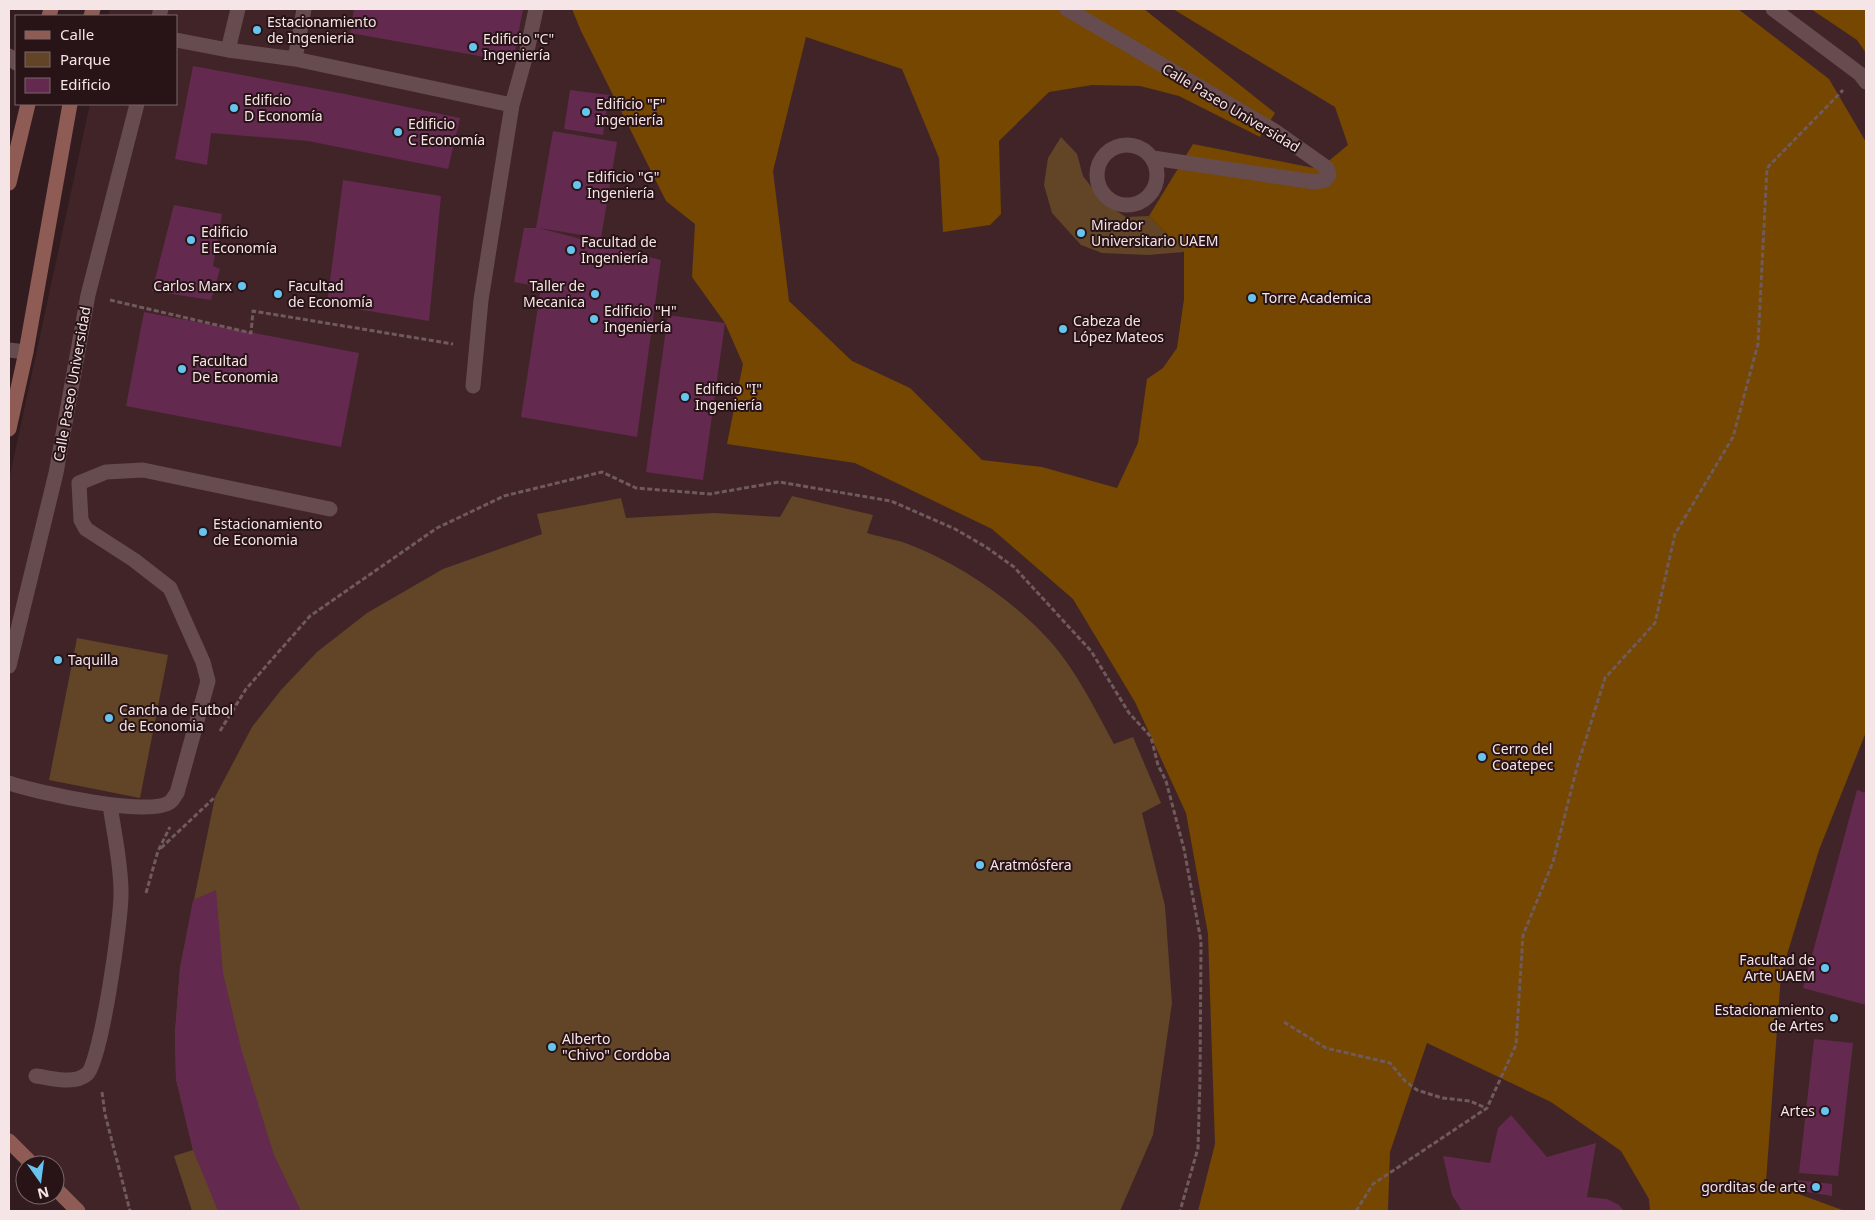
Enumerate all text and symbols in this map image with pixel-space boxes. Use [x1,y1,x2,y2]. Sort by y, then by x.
place label: Estacionamiento de Ingenieria [267,12,376,47]
legend [15,15,178,105]
text: Calle [60,24,94,44]
marker: Estacionamiento de Ingenieria [251,24,263,36]
place label: Edificio "C" Ingeniería [483,29,554,64]
marker: Edificio "C" Ingeniería [467,41,479,53]
text: Parque [60,49,110,69]
street label: Calle Paseo Universidad [1159,59,1304,156]
text: Edificio [60,74,111,94]
place label: Edificio D Economía [244,90,323,125]
place label: Edificio "F" Ingeniería [596,94,666,129]
marker: Edificio D Economía [228,102,240,114]
marker: Edificio "F" Ingeniería [580,106,592,118]
place label: Edificio C Economía [408,114,485,149]
marker: Edificio C Economía [392,126,404,138]
place label: Edificio "G" Ingeniería [587,167,660,202]
marker: Edificio "G" Ingeniería [571,179,583,191]
place label: Mirador Universitario UAEM [1091,215,1219,250]
place label: Edificio E Economía [201,222,277,257]
marker: Mirador Universitario UAEM [1075,227,1087,239]
place label: Facultad de Ingeniería [581,232,657,267]
marker: Edificio E Economía [185,234,197,246]
marker: Facultad de Ingeniería [565,244,577,256]
place label: Carlos Marx [153,276,233,295]
place label: Facultad de Economía [288,276,373,311]
place label: Taller de Mecanica [523,276,585,311]
marker: Carlos Marx [236,280,248,292]
marker: Facultad de Economía [272,288,284,300]
marker: Taller de Mecanica [589,288,601,300]
place label: Torre Academica [1262,288,1371,307]
marker: Torre Academica [1246,292,1258,304]
place label: Edificio "H" Ingeniería [604,301,677,336]
street label: Calle Paseo Universidad [49,305,95,463]
place label: Cabeza de López Mateos [1073,311,1164,346]
marker: Edificio "H" Ingeniería [588,313,600,325]
marker: Cabeza de López Mateos [1057,323,1069,335]
place label: Facultad De Economia [192,351,278,386]
marker: Facultad De Economia [176,363,188,375]
place label: Edificio "I" Ingeniería [695,379,762,414]
marker: Edificio "I" Ingeniería [679,391,691,403]
place label: Estacionamiento de Economia [213,514,322,549]
marker: Estacionamiento de Economia [197,526,209,538]
place label: Taquilla [68,650,118,669]
marker: Taquilla [52,654,64,666]
place label: Cancha de Futbol de Economia [119,700,233,735]
marker: Cancha de Futbol de Economia [103,712,115,724]
place label: Cerro del Coatepec [1492,739,1554,774]
marker: Cerro del Coatepec [1476,751,1488,763]
place label: Aratmósfera [990,855,1072,874]
marker: Aratmósfera [974,859,986,871]
place label: Facultad de Arte UAEM [1739,950,1815,985]
marker: Facultad de Arte UAEM [1819,962,1831,974]
place label: Estacionamiento de Artes [1715,1000,1824,1035]
marker: Estacionamiento de Artes [1828,1012,1840,1024]
place label: Alberto "Chivo" Cordoba [562,1029,670,1064]
marker: Alberto "Chivo" Cordoba [546,1041,558,1053]
place label: Artes [1781,1101,1815,1120]
marker: Artes [1819,1105,1831,1117]
north arrow [15,1155,65,1205]
place label: gorditas de arte [1701,1177,1806,1196]
marker: gorditas de arte [1810,1181,1822,1193]
text: N [35,1183,51,1204]

